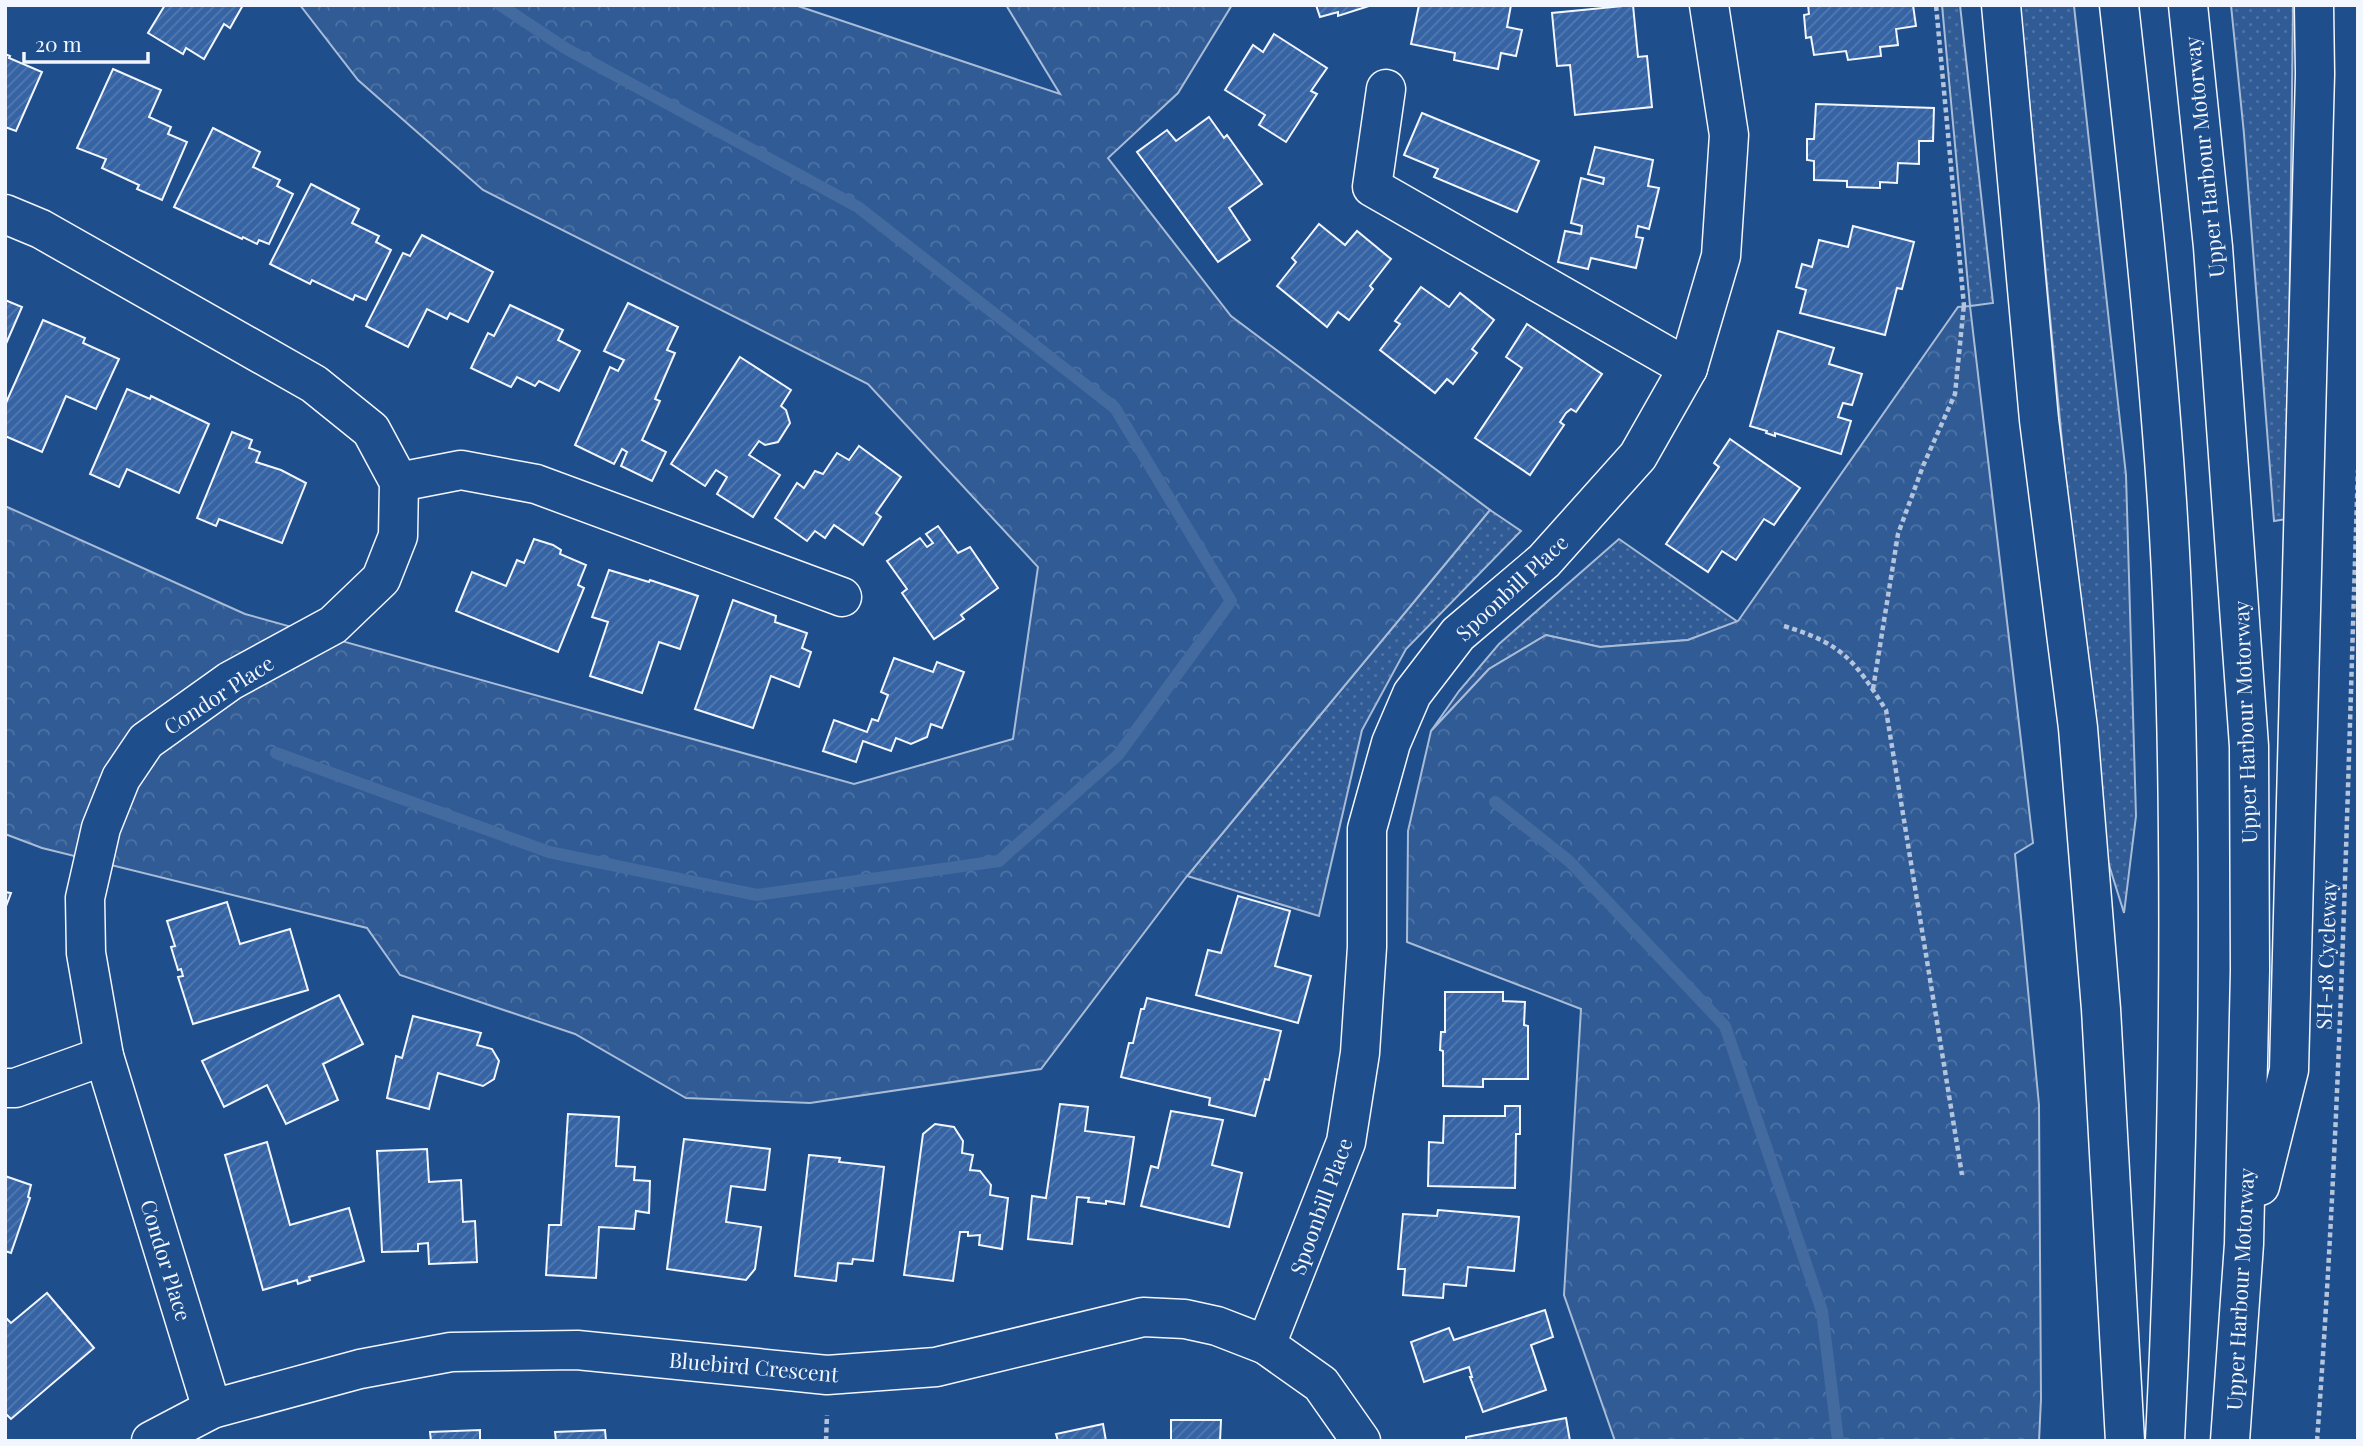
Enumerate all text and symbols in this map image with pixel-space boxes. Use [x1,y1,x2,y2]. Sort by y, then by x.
scale bar [24,21,149,65]
text: 20 m [35,29,82,57]
street label: Upper Harbour Motorway [2176,34,2230,279]
street label: Spoonbill Place [1449,528,1573,646]
street label: Upper Harbour Motorway [2226,600,2262,844]
street label: Condor Place [158,648,278,740]
street label: SH-18 Cycleway [2308,879,2342,1030]
street label: Spoonbill Place [1282,1134,1358,1278]
street label: Upper Harbour Motorway [2219,1167,2259,1411]
street label: Condor Place [135,1196,199,1324]
street label: Bluebird Crescent [668,1345,841,1387]

